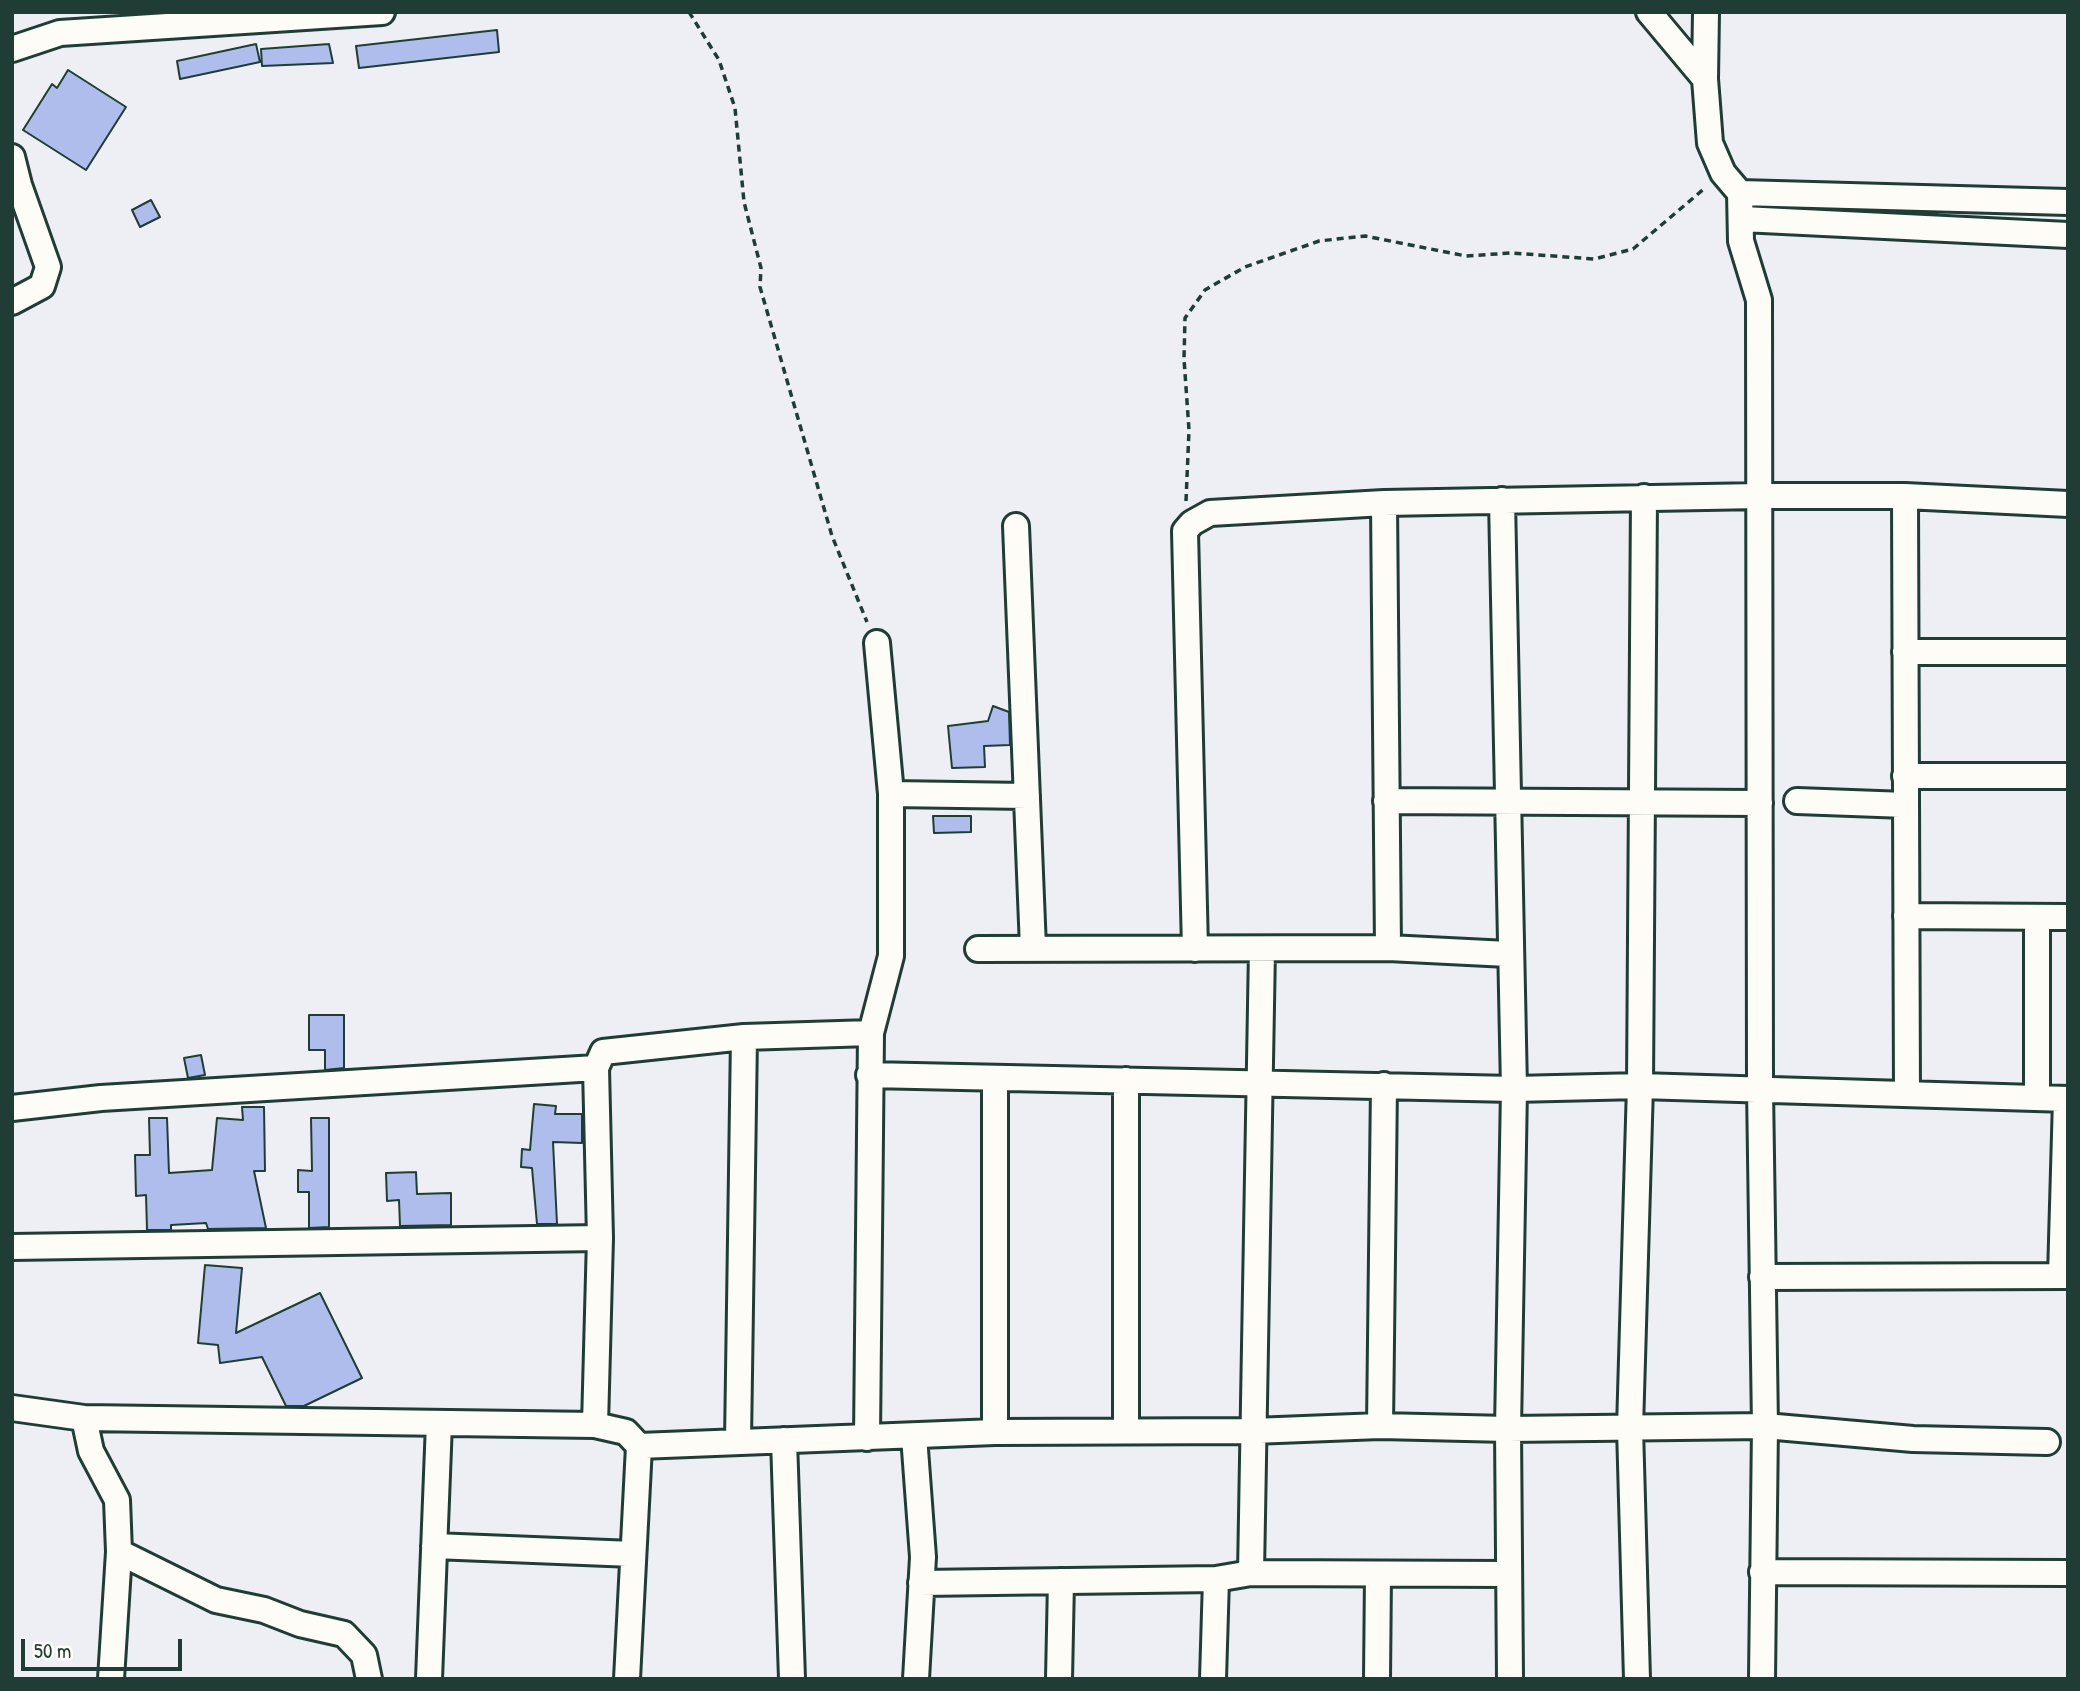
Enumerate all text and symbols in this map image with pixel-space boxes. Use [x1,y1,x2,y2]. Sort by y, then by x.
scale bar [24,1624,186,1668]
text: 50 m [34,1636,71,1665]

